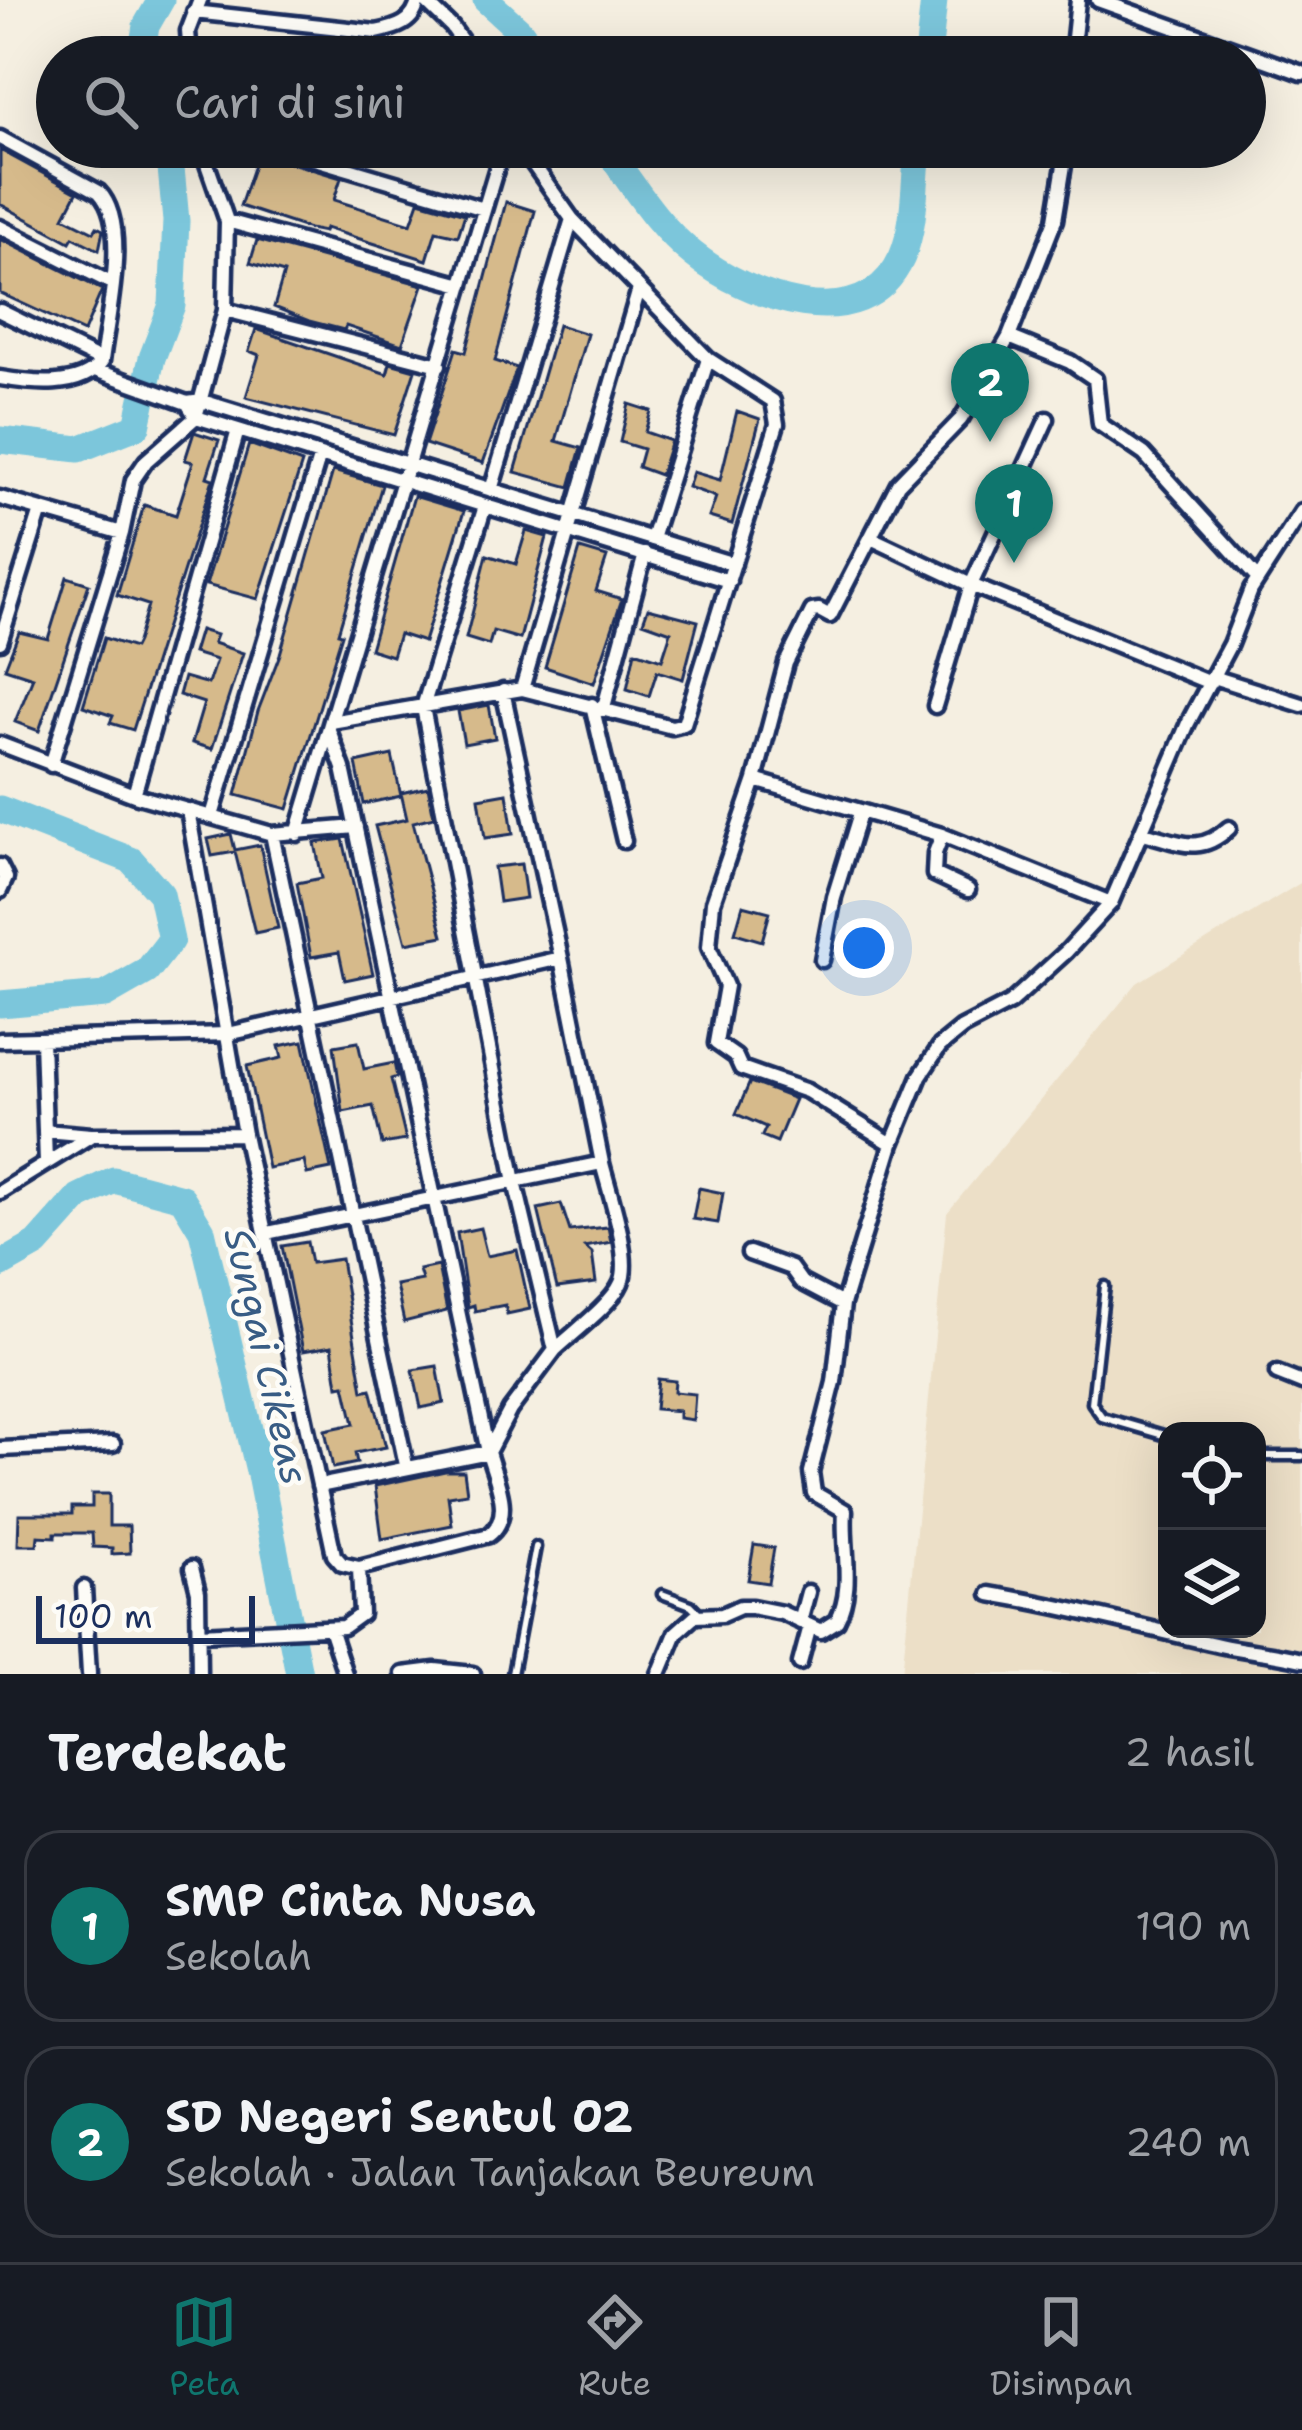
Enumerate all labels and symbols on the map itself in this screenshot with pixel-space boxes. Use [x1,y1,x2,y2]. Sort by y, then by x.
pin: 2 [951,343,1029,442]
pin: 1 [975,464,1053,563]
your location [834,918,894,978]
water label: Sungai Cikeas [212,1222,322,1490]
scale bar [36,1590,255,1643]

